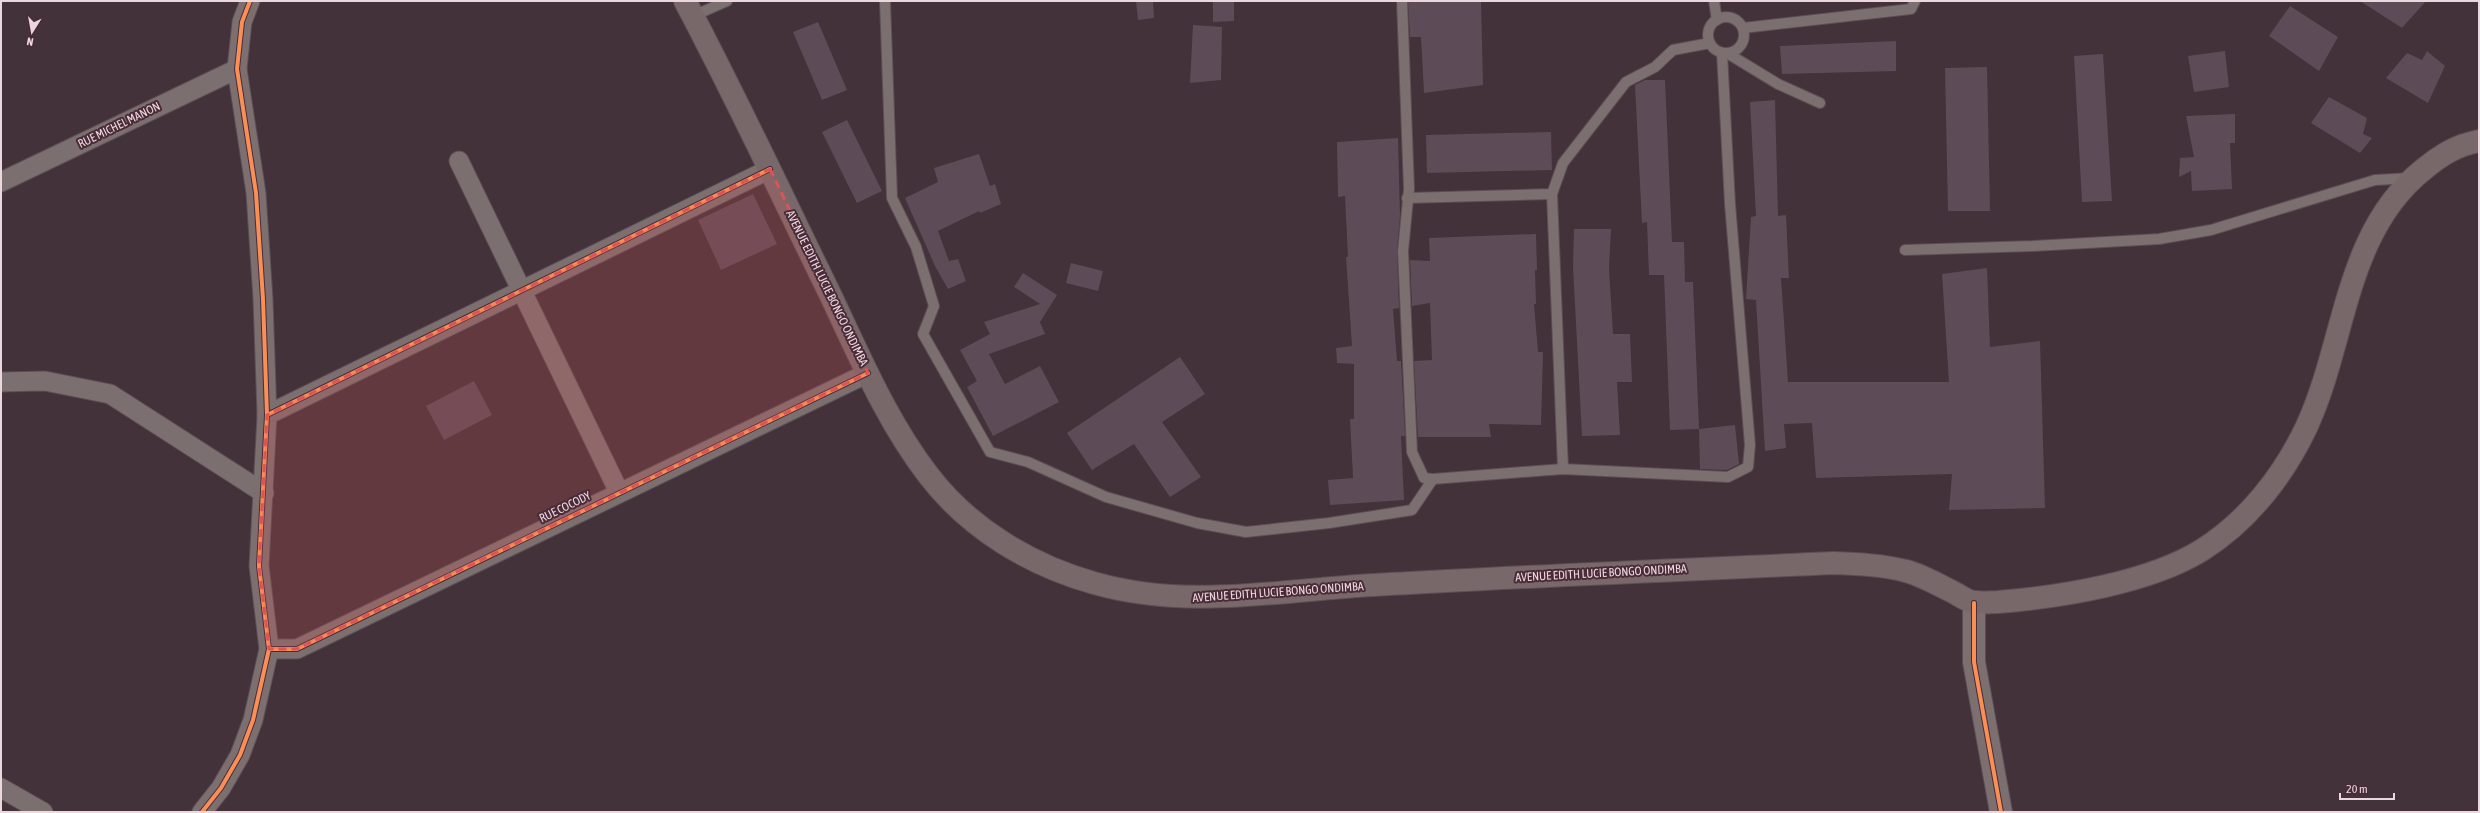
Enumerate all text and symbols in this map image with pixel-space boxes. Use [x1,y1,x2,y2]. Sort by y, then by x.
north arrow [12,12,52,52]
text: N [26,35,34,48]
street label: RUE MICHEL MANON [76,99,162,151]
street label: AVENUE EDITH LUCIE BONGO ONDIMBA [783,208,871,368]
street label: RUE COCODY [537,488,594,526]
street label: AVENUE EDITH LUCIE BONGO ONDIMBA [1515,562,1687,584]
street label: AVENUE EDITH LUCIE BONGO ONDIMBA [1192,579,1364,605]
scale bar [2340,775,2394,801]
text: 20 m [2346,782,2368,796]

